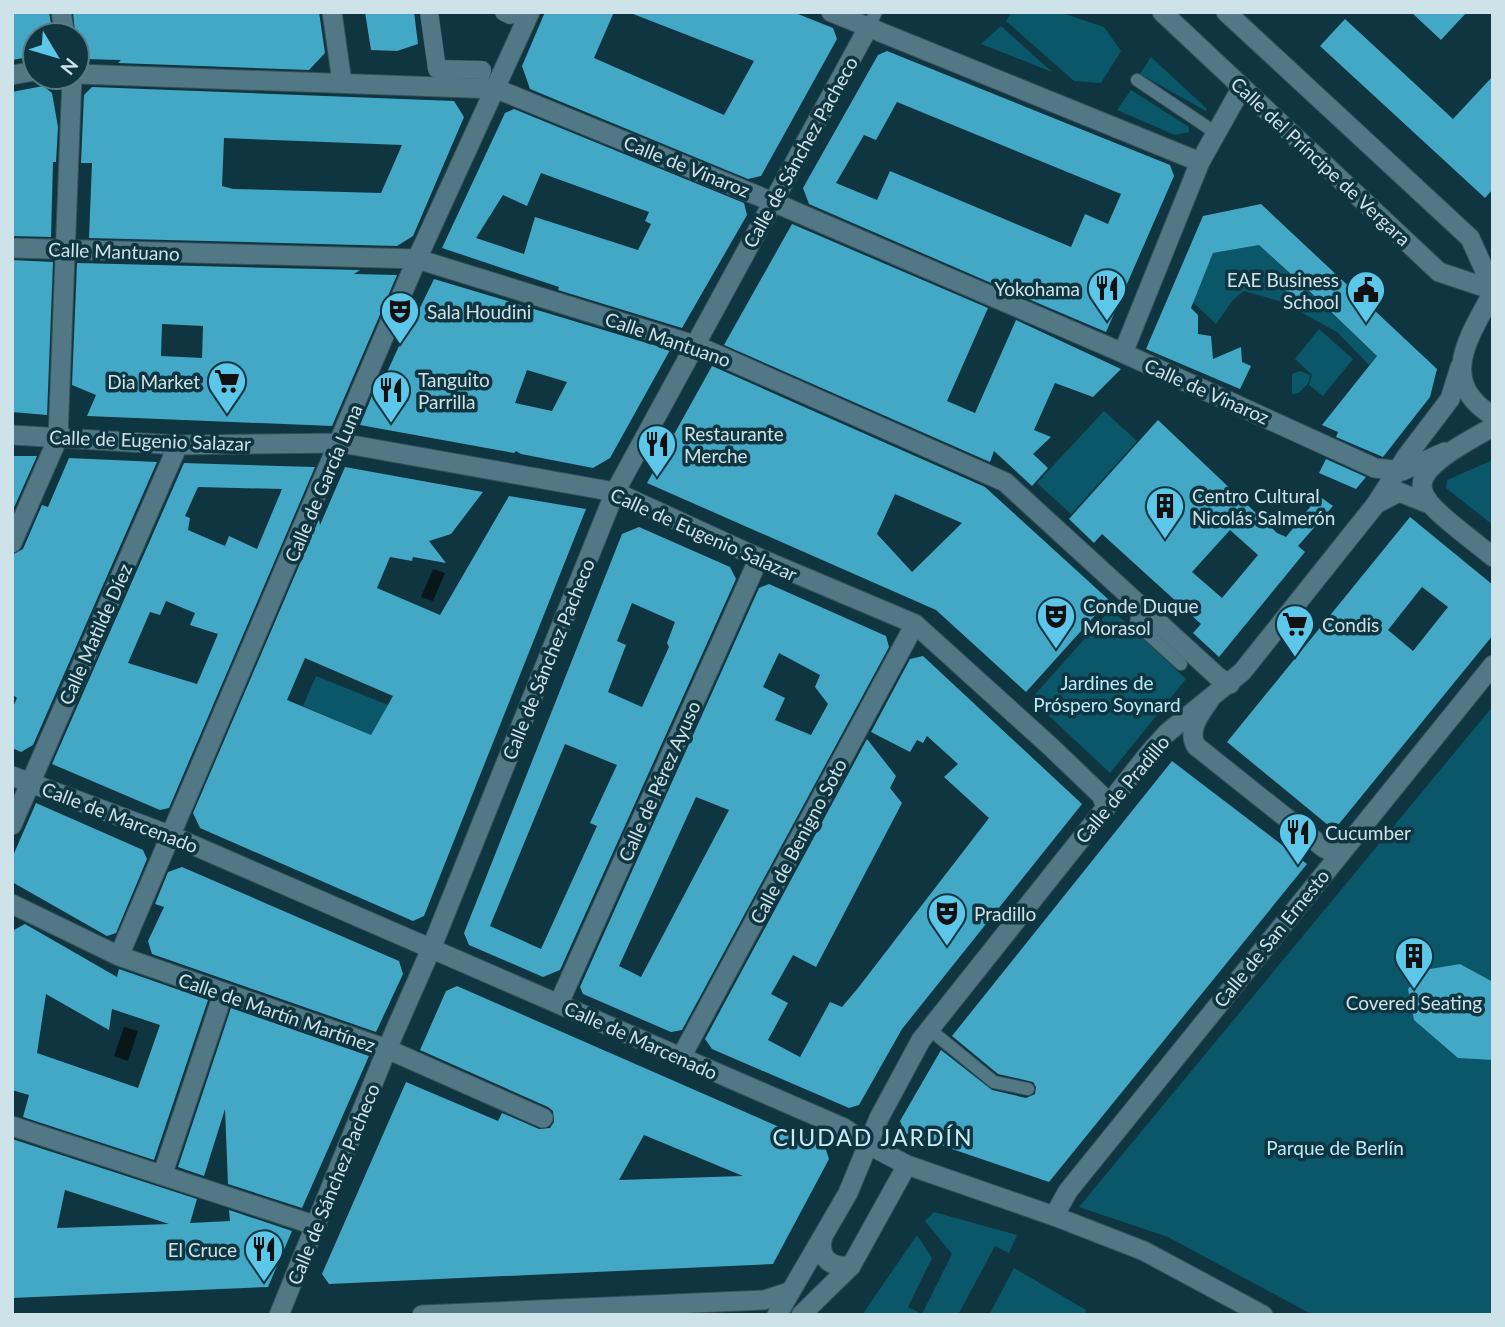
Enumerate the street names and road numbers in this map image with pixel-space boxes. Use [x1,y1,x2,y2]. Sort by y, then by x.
street label: Calle de Sánchez Pacheco [738,52,862,252]
street label: Calle del Príncipe de Vergara [1226,72,1416,250]
street label: Calle de Vinaroz [621,130,753,202]
street label: Calle Mantuano [48,237,180,265]
street label: Calle Mantuano [602,307,734,371]
street label: Calle de Vinaroz [1141,353,1273,429]
street label: Calle de García Luna [279,401,367,565]
street label: Calle de Eugenio Salazar [49,425,251,455]
street label: Calle de Eugenio Salazar [607,482,801,586]
street label: Calle de Sánchez Pacheco [497,555,599,763]
street label: Calle Matilde Díez [54,560,136,708]
street label: Calle de Pérez Ayuso [613,697,705,865]
street label: Calle de Pradillo [1070,730,1174,848]
street label: Calle de Benigno Soto [745,755,851,927]
street label: Calle de Marcenado [39,777,201,857]
street label: Calle de San Ernesto [1208,864,1334,1012]
street label: Calle de Martín Martínez [175,967,379,1057]
street label: Calle de Marcenado [561,996,721,1084]
street label: Calle de Sánchez Pacheco [282,1080,384,1288]

